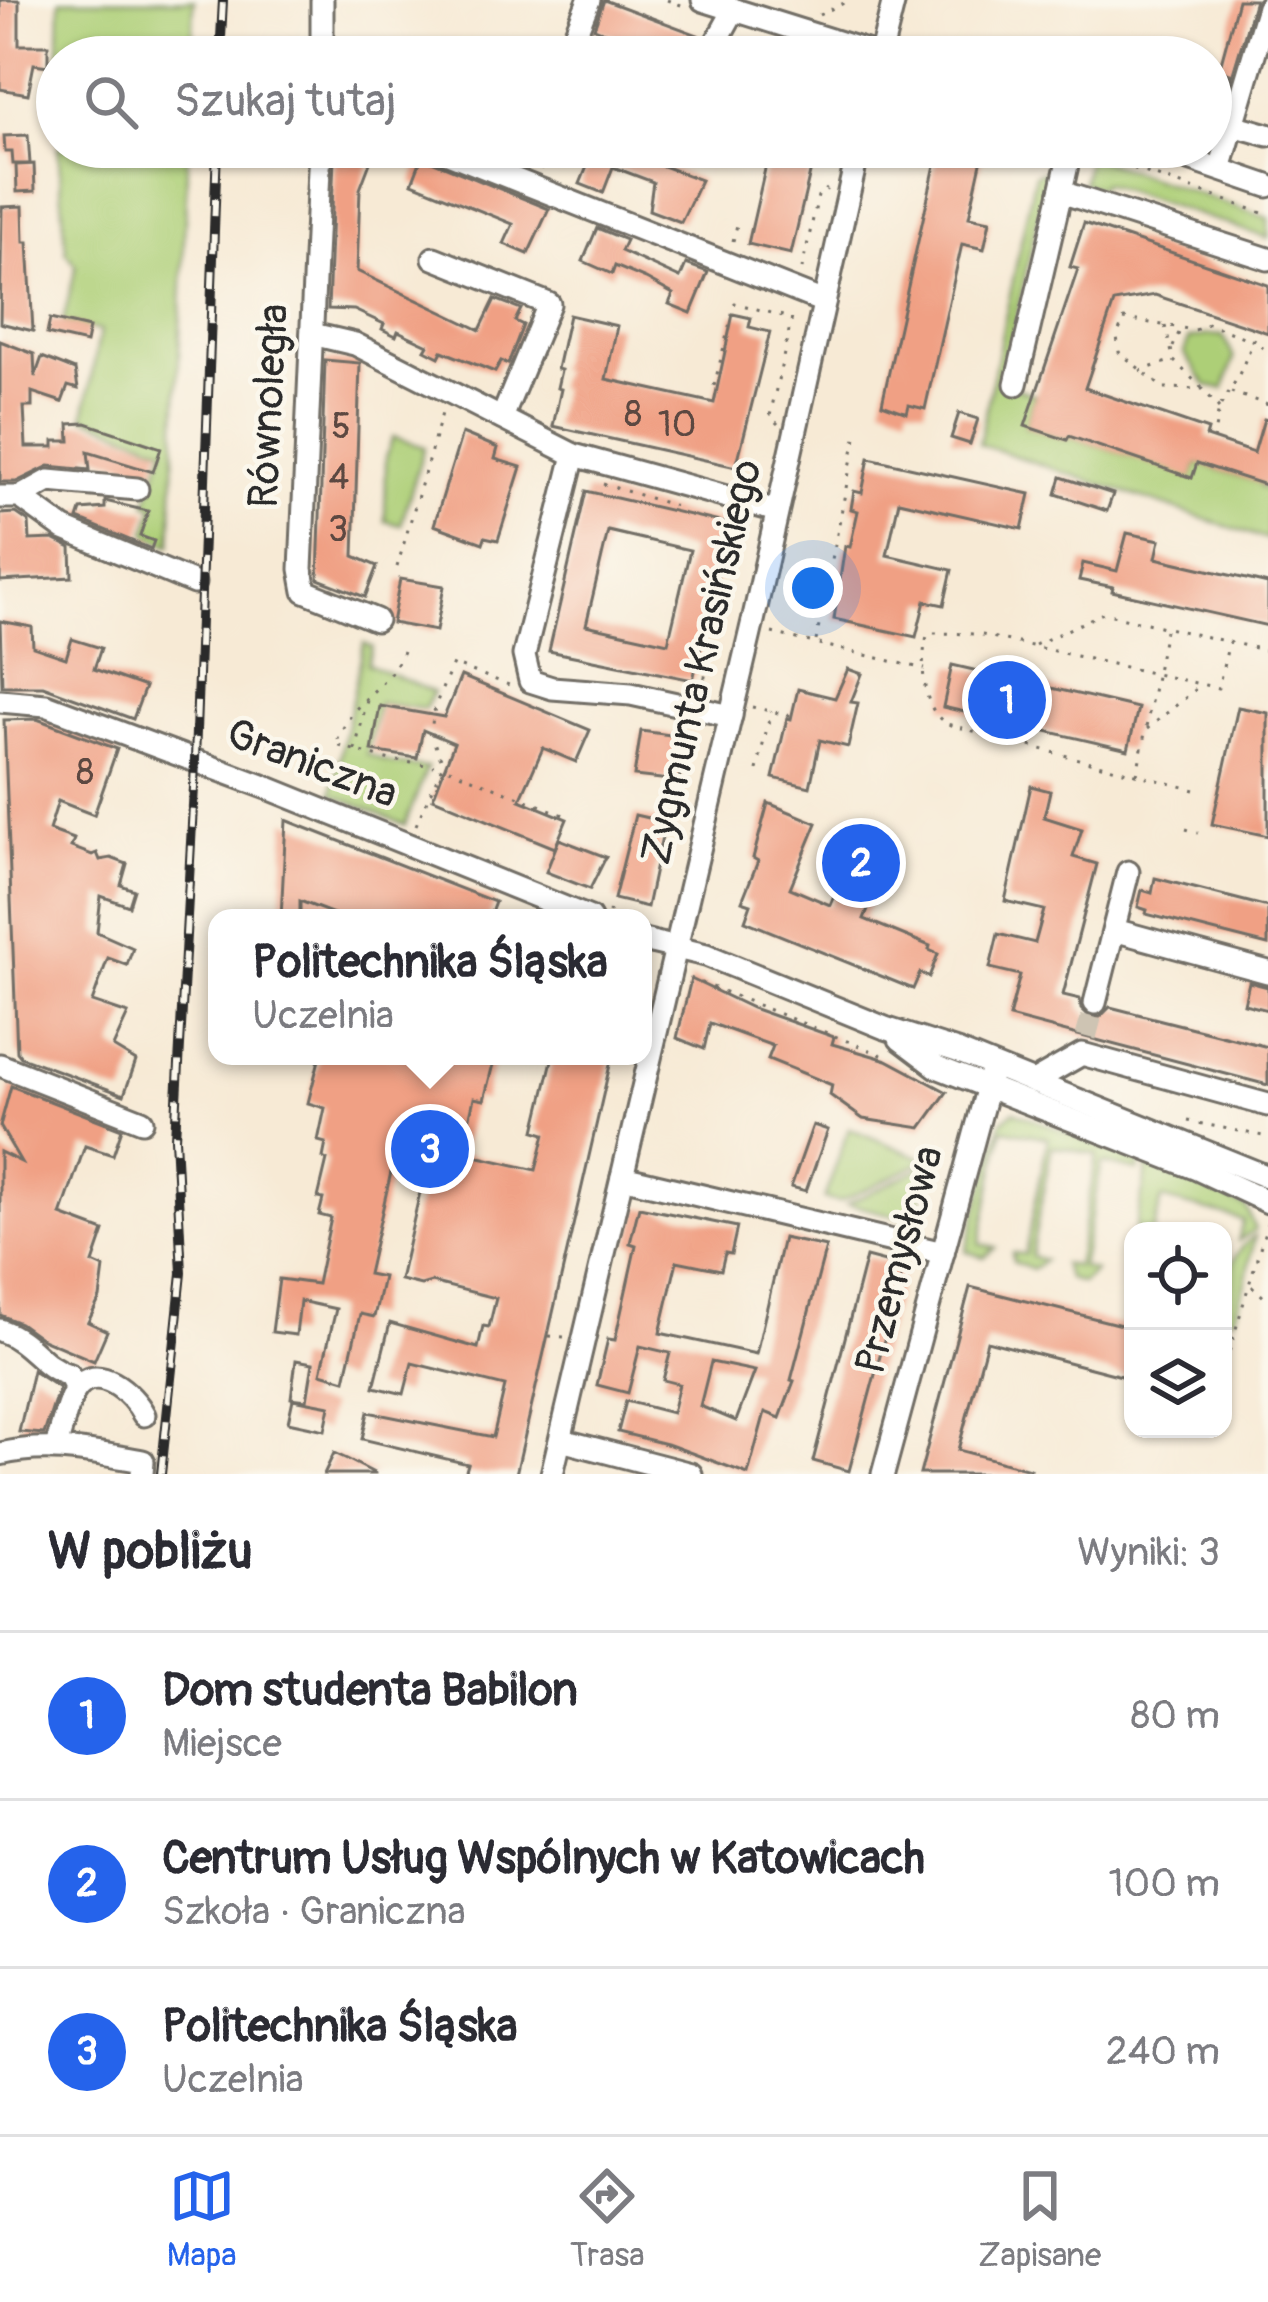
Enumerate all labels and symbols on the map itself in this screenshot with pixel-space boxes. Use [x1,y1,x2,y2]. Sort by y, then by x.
street label: Równoległa [238,303,300,509]
house number: 8 [624,392,642,437]
house number: 10 [658,402,696,447]
house number: 5 [331,404,351,449]
house number: 4 [329,455,350,500]
street label: Zygmunta Krasińskiego [630,455,774,869]
house number: 3 [328,507,348,552]
your location [783,558,843,618]
pin: 1 [968,655,1046,745]
street label: Graniczna [219,708,405,820]
house number: 8 [76,750,94,795]
pin: 2 [822,818,900,908]
pin: 3 [391,1104,469,1194]
street label: Przemysłowa [845,1140,955,1380]

